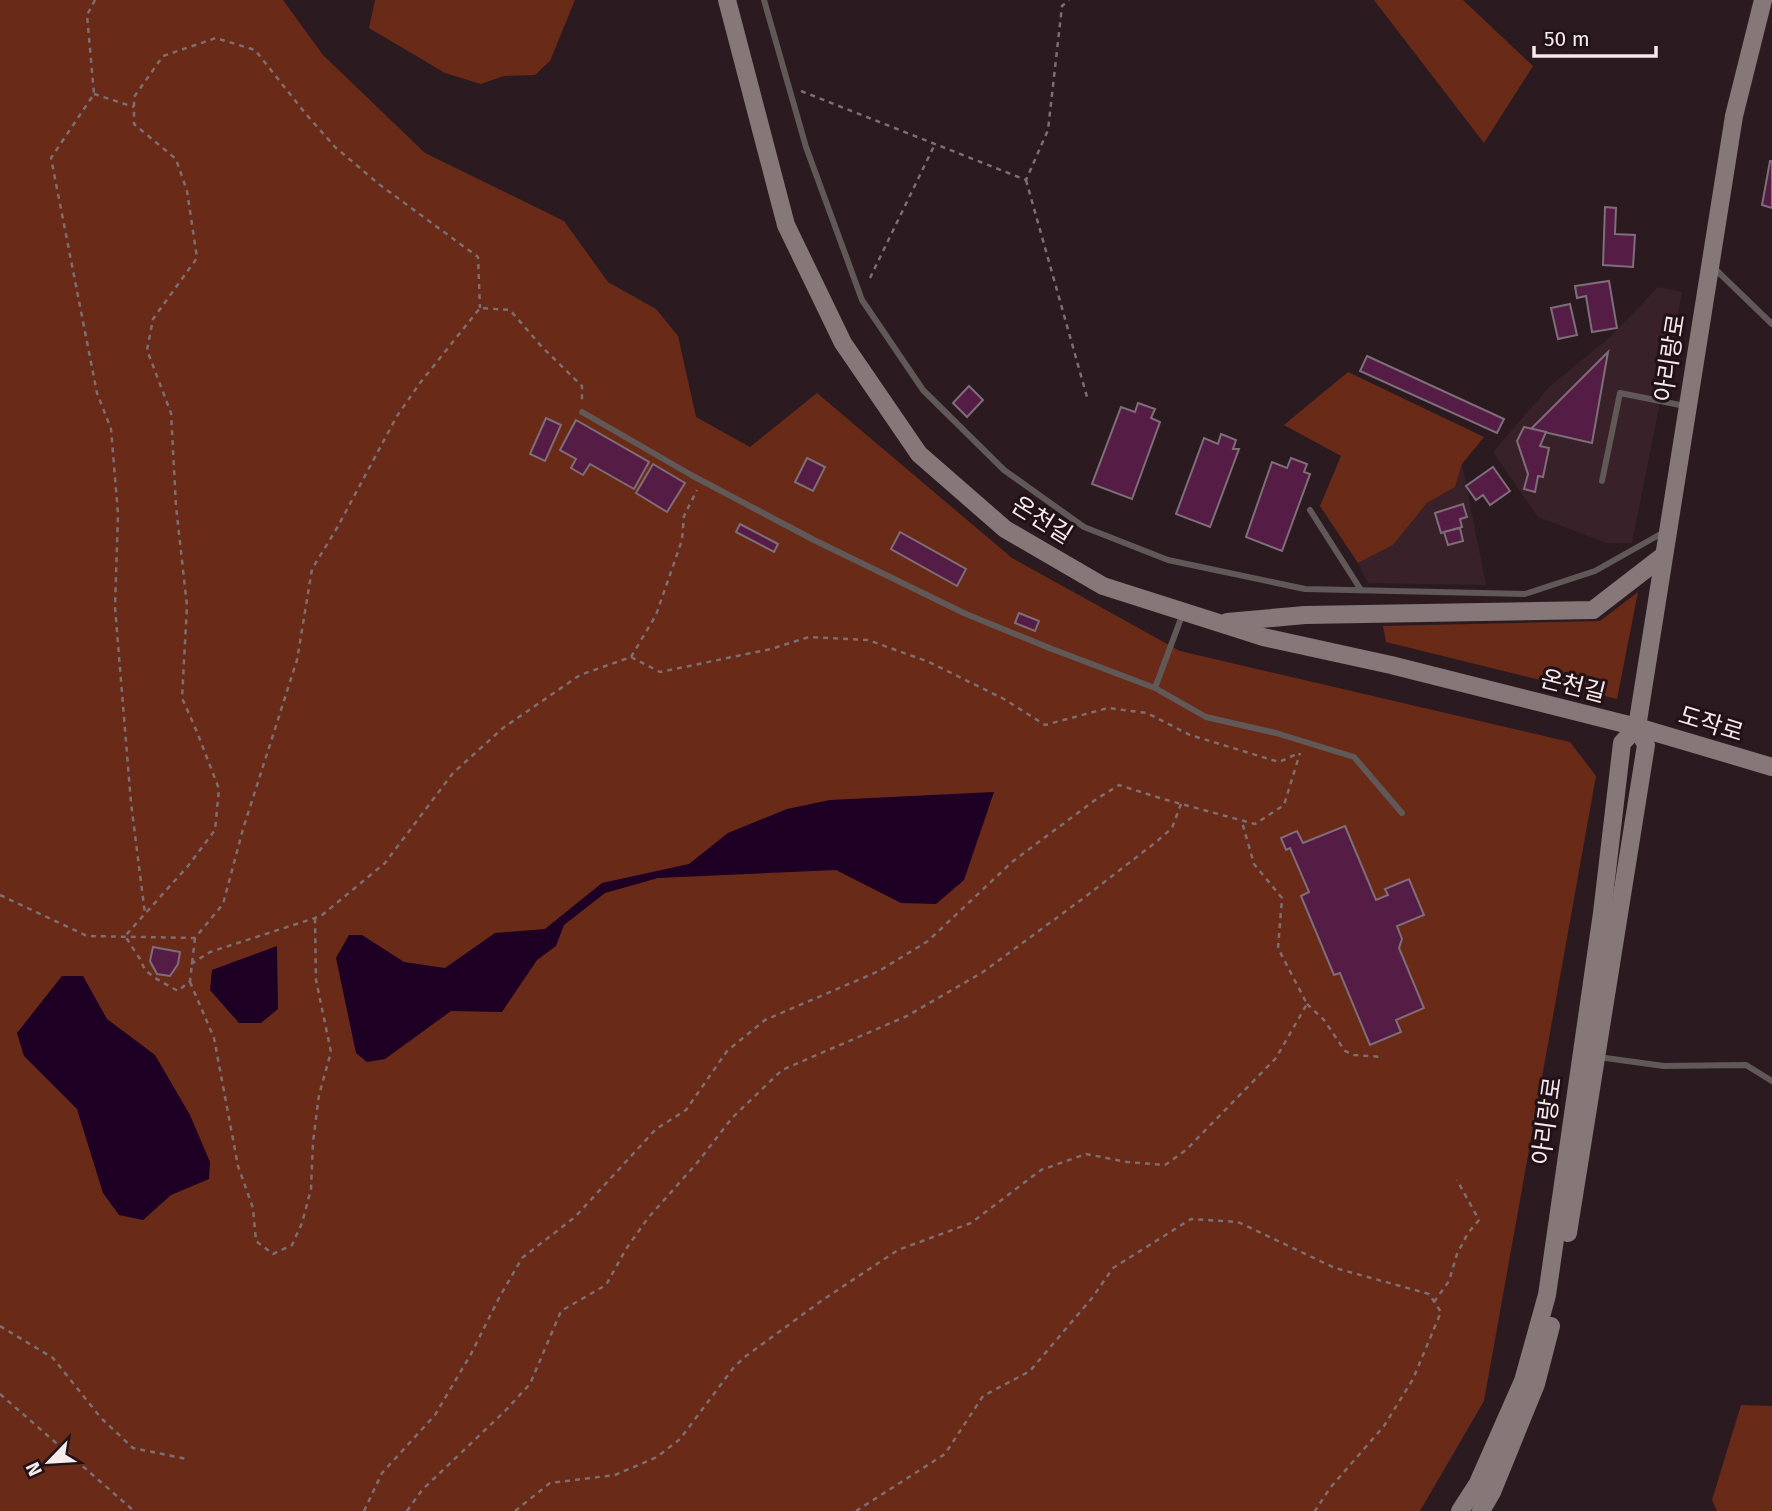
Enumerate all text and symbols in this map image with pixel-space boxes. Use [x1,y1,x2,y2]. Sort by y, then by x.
scale bar [1534,14,1656,58]
text: 50 m [1544,26,1590,52]
street label: 아리랑로 [1649,312,1691,404]
street label: 온천길 [1006,491,1078,549]
street label: 온천길 [1537,664,1609,708]
street label: 도작로 [1675,701,1747,747]
street label: 아리랑로 [1527,1075,1567,1167]
north arrow [14,1427,84,1497]
text: N [21,1458,47,1480]

